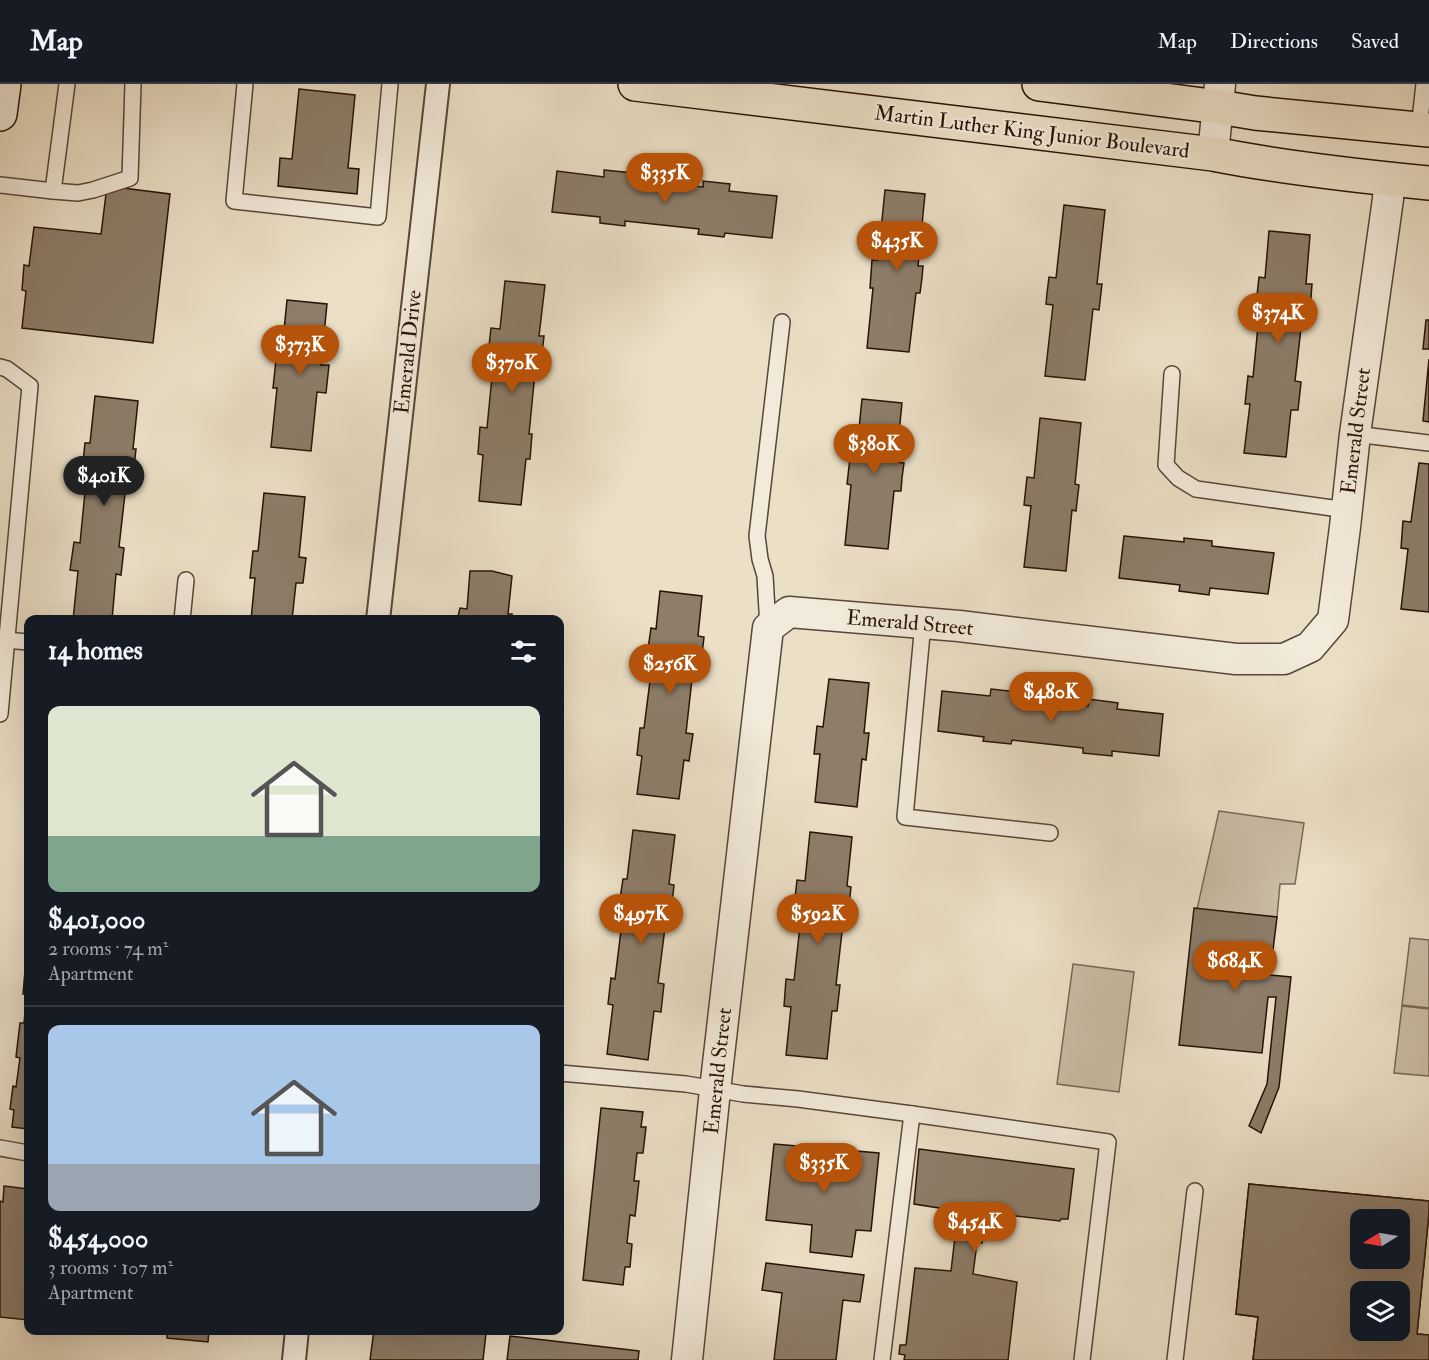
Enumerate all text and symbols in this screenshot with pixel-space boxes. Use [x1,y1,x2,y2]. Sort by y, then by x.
text: Map [30,24,83,59]
text: Map [1157,28,1197,55]
text: Directions [1230,28,1318,55]
text: Saved [1351,28,1399,55]
street label: Martin Luther King Junior Boulevard [873,99,1192,165]
pin: $335K [623,153,707,204]
text: $335K [640,160,690,185]
pin: $435K [855,221,939,272]
text: $435K [871,228,923,253]
street label: Emerald Drive [388,288,428,415]
pin: $374K [1236,293,1320,344]
text: $374K [1252,300,1304,325]
pin: $373K [258,325,342,376]
text: $373K [275,332,325,357]
pin: $370K [470,343,554,394]
text: $370K [486,350,538,375]
street label: Emerald Street [1335,366,1377,496]
pin: $380K [832,424,916,475]
text: $380K [848,431,900,456]
pin: $401K [62,456,146,507]
text: $401K [77,463,131,488]
street label: Emerald Street [845,604,975,642]
text: 14 homes [48,635,143,667]
icon: filters [507,635,540,668]
pin: $256K [628,644,712,695]
text: $256K [643,651,697,676]
pin: $480K [1009,672,1093,723]
text: $480K [1023,679,1079,704]
icon: home [240,745,348,853]
pin: $497K [599,894,683,945]
pin: $592K [776,894,860,945]
text: $497K [613,901,669,926]
text: $592K [791,901,845,926]
text: $401,000 [48,904,145,936]
text: 2 rooms · 74 m² [48,936,169,961]
pin: $684K [1193,941,1277,992]
text: $684K [1207,948,1263,973]
text: Apartment [48,961,133,986]
street label: Emerald Street [698,1006,738,1136]
icon: home [240,1064,348,1172]
pin: $335K [782,1143,866,1194]
text: $335K [799,1150,849,1175]
pin: $454K [933,1202,1017,1253]
text: $454K [947,1209,1003,1234]
north arrow [1350,1209,1410,1269]
map controls [1350,1209,1410,1341]
text: $454,000 [48,1223,148,1255]
text: 3 rooms · 107 m² [48,1255,173,1280]
text: Apartment [48,1280,133,1305]
button: layers [1350,1281,1410,1341]

